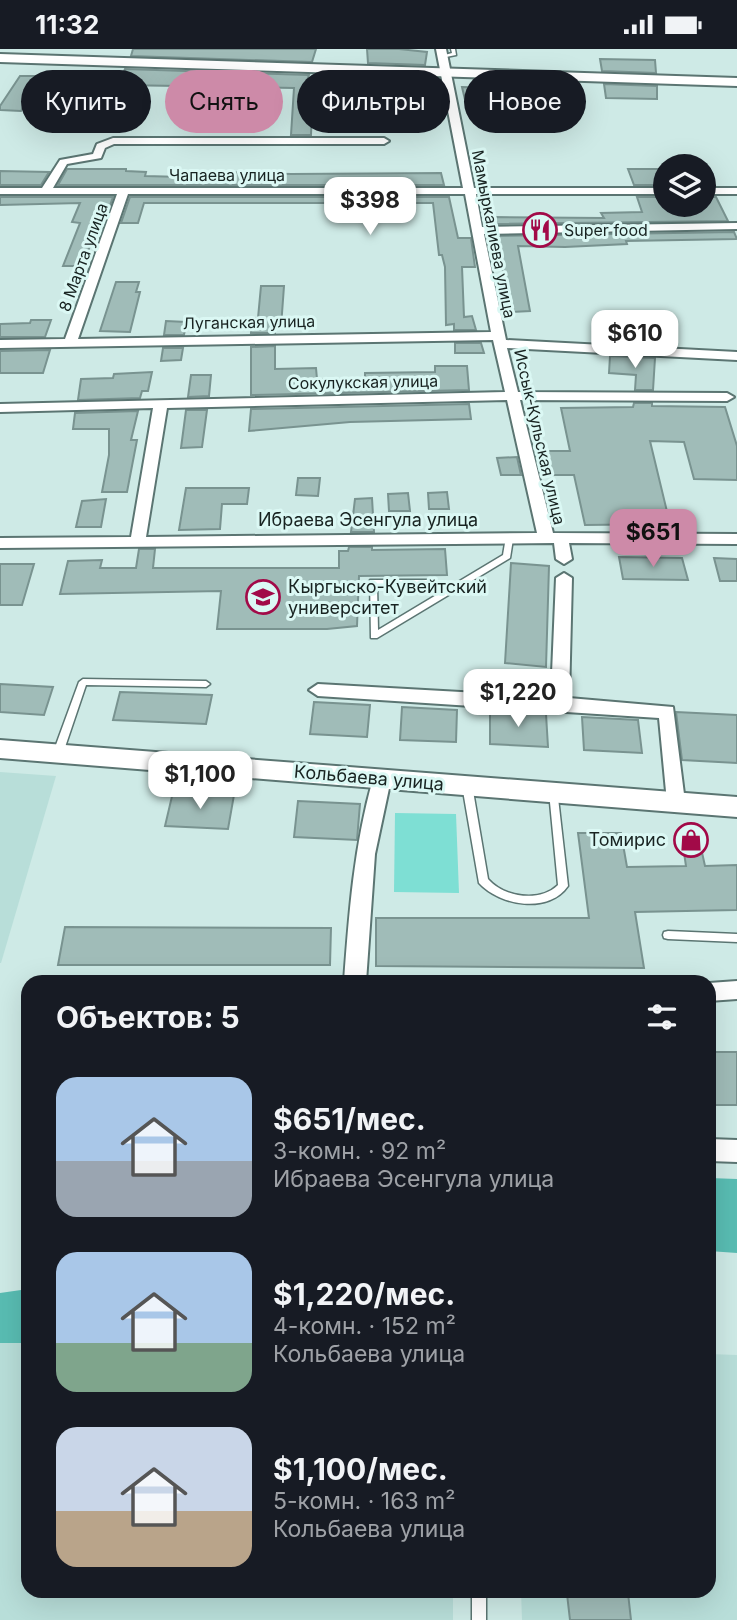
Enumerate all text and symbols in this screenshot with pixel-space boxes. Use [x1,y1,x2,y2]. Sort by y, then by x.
text: 11:32 [35,9,99,40]
chip: Купить [21,70,151,133]
chip: Снять [165,70,283,133]
chip: Фильтры [297,70,450,133]
chip: Новое [464,70,586,133]
street label: Мамыркалиева улица [468,148,520,320]
map controls [653,154,716,217]
button: layers [653,154,716,217]
street label: Чапаева улица [169,165,285,185]
pin: $398 [329,177,411,237]
text: $398 [340,186,400,214]
street label: 8 Марта улица [54,200,112,314]
restaurant icon: Super food [521,211,559,249]
place label: Super food [564,220,648,240]
street label: Луганская улица [183,311,315,333]
pin: $610 [594,311,676,370]
text: $610 [607,319,663,347]
street label: Иссык-Кульская улица [510,347,570,527]
street label: Сокулукская улица [288,371,438,393]
street label: Ибраева Эсенгула улица [258,509,478,530]
pin: $651 [612,510,694,569]
text: $651 [626,518,680,546]
place label: Кыргыско-Кувейтский университет [288,576,487,618]
school or university icon: Кыргыско-Кувейтский университет [244,578,282,616]
pin: $1,220 [461,669,575,729]
text: $1,220 [479,678,557,706]
pin: $1,100 [143,751,257,811]
text: $1,100 [164,760,236,788]
street label: Кольбаева улица [293,760,445,795]
shop icon: Томирис [672,821,710,859]
place label: Томирис [589,829,666,850]
icon: filters [643,998,681,1036]
text: Объектов: 5 [56,999,240,1035]
text: $651/мес. [273,1101,426,1137]
icon: home [112,1105,196,1189]
text: 3-комн. · 92 m² [273,1137,446,1165]
text: Ибраева Эсенгула улица [273,1165,554,1193]
text: $1,220/мес. [273,1276,455,1312]
icon: home [112,1280,196,1364]
text: 4-комн. · 152 m² [273,1312,456,1340]
text: Кольбаева улица [273,1340,465,1368]
text: $1,100/мес. [273,1451,448,1487]
icon: home [112,1455,196,1539]
text: 5-комн. · 163 m² [273,1487,455,1515]
text: Кольбаева улица [273,1515,465,1543]

